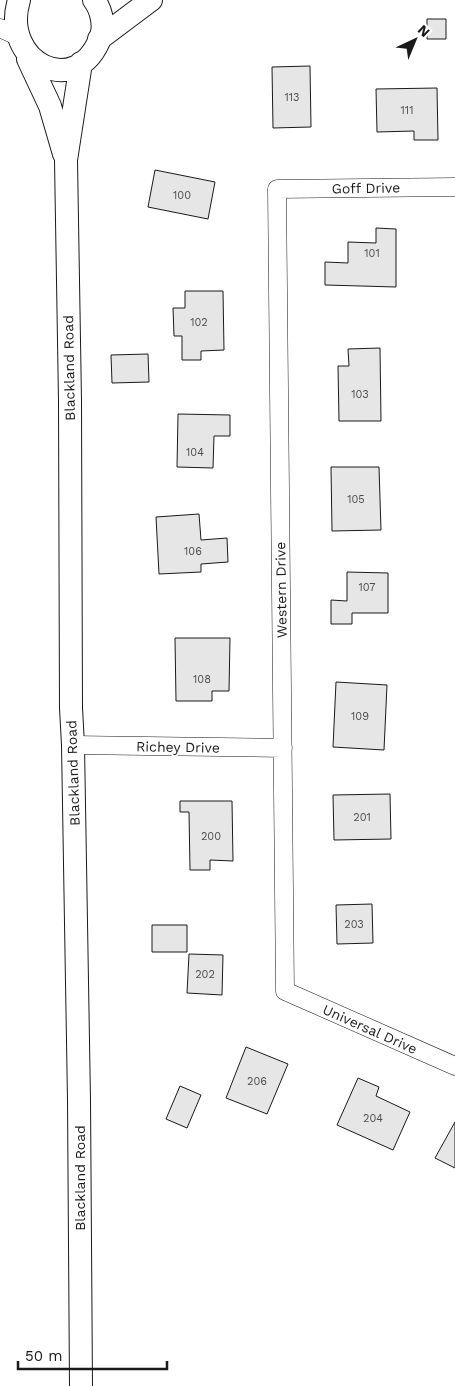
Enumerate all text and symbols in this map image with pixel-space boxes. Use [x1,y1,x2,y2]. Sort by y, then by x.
north arrow [390,15,440,65]
text: N [415,21,433,40]
house number: 113 [285,91,300,104]
house number: 111 [401,104,413,117]
street label: Goff Drive [332,179,400,197]
house number: 100 [173,189,191,202]
house number: 101 [364,247,380,260]
street label: Blackland Road [60,315,78,421]
house number: 102 [190,316,208,329]
house number: 103 [351,388,369,401]
house number: 104 [186,446,204,459]
house number: 105 [347,493,365,506]
street label: Western Drive [272,542,290,638]
house number: 106 [184,545,202,558]
house number: 107 [358,581,376,594]
house number: 108 [193,673,211,686]
house number: 109 [351,710,369,723]
street label: Blackland Road [63,720,83,826]
street label: Richey Drive [136,738,220,756]
house number: 201 [353,811,371,824]
house number: 200 [201,830,221,843]
house number: 203 [344,918,364,931]
house number: 202 [195,968,215,981]
street label: Universal Drive [320,1001,420,1057]
house number: 206 [247,1075,267,1088]
house number: 204 [363,1112,383,1125]
street label: Blackland Road [72,1125,88,1231]
scale bar [18,1338,166,1370]
text: 50 m [25,1347,62,1365]

